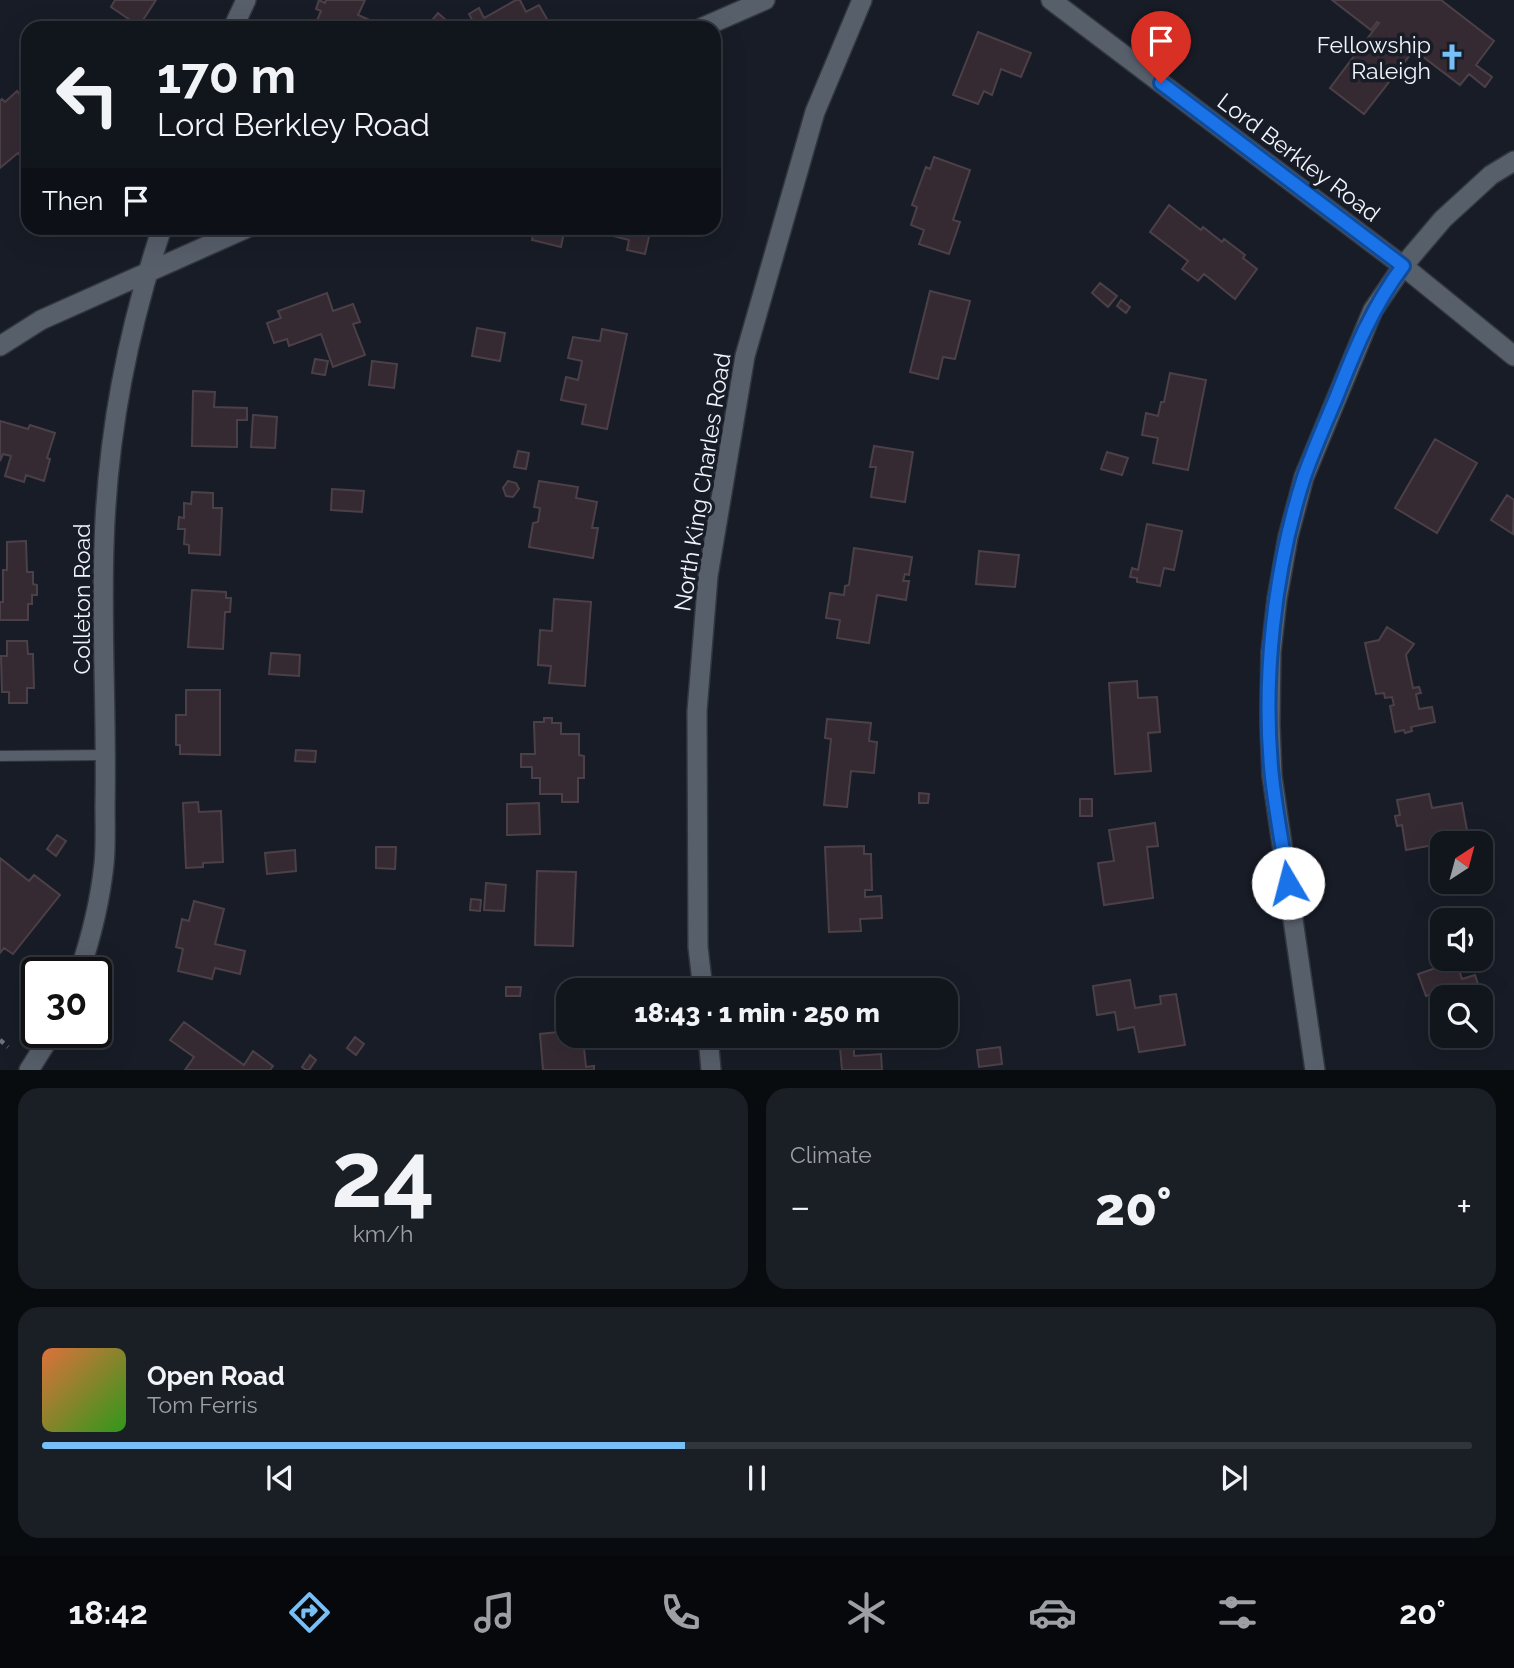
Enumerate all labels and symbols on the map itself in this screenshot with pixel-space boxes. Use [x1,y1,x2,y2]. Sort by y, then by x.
pin [1131,11,1191,83]
place label: Fellowship Raleigh [1317,31,1431,84]
church icon: Fellowship Raleigh [1437,42,1467,72]
street label: Lord Berkley Road [1213,87,1385,227]
street label: North King Charles Road [668,351,736,613]
street label: Colleton Road [68,524,95,675]
north arrow [1430,831,1493,894]
position arrow [1251,846,1325,920]
speed limit sign: 30 [21,957,112,1048]

